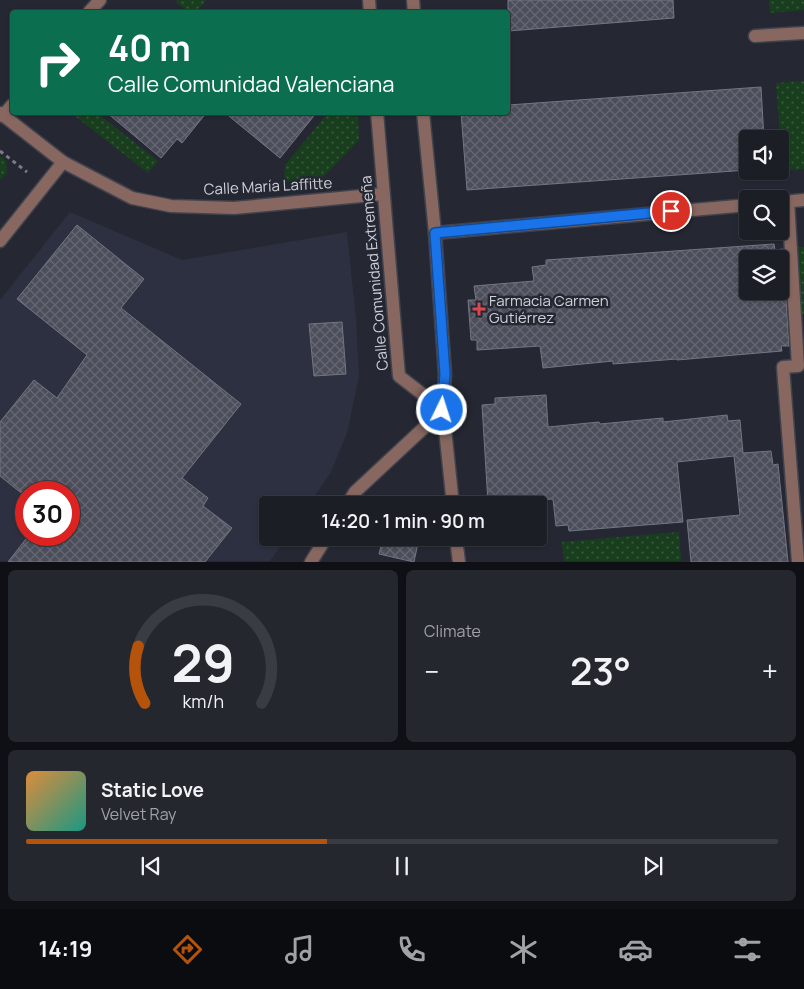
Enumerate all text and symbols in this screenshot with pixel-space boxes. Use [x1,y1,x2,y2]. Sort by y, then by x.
text: 40 m [108,24,191,72]
icon: right [25,30,90,95]
text: Calle Comunidad Valenciana [108,69,395,99]
map controls [739,130,789,300]
button: sound [739,130,789,180]
street label: Calle María Laffitte [203,172,333,200]
street label: Calle Comunidad Extremeña [355,175,393,371]
pin [650,190,692,232]
button: search [739,190,789,240]
icon: arrive [657,197,685,225]
button: layers [739,250,789,300]
place label: Farmacia Carmen Gutiérrez [489,290,609,328]
marker: Farmacia Carmen Gutiérrez [473,303,485,315]
position arrow [415,383,467,435]
speed limit sign: 30 [15,481,80,546]
text: 14:20 · 1 min · 90 m [321,508,485,534]
text: Climate [424,620,481,642]
text: 29 [171,627,235,698]
text: 23° [570,644,631,696]
text: − [424,652,439,690]
text: + [762,652,778,690]
text: km/h [182,689,224,713]
text: Static Love [101,777,204,803]
text: Velvet Ray [101,803,177,825]
icon: previous [137,852,165,880]
icon: pause [388,852,416,880]
icon: next [639,852,667,880]
icon: directions [170,932,205,967]
icon: music [282,932,317,967]
icon: phone [394,932,429,967]
icon: climate [506,932,541,967]
icon: car [618,932,653,967]
icon: filters [730,932,765,967]
text: 14:19 [39,934,92,964]

